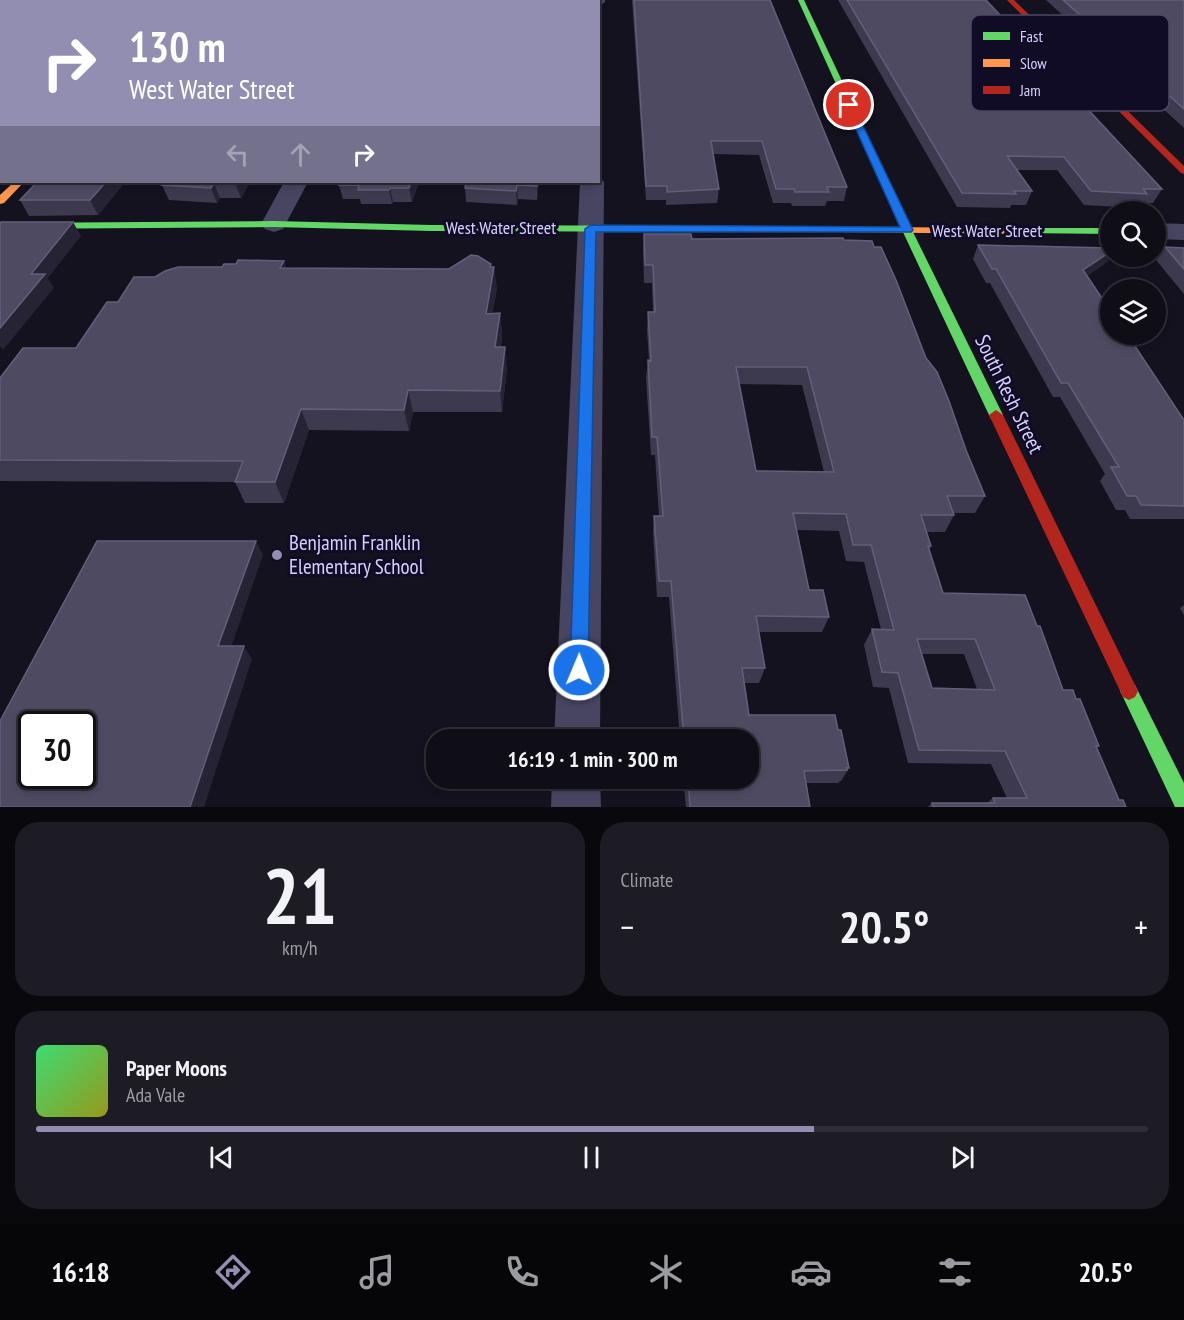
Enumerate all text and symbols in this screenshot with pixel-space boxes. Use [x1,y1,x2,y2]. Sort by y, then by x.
legend [971,15,1169,111]
text: 130 m [129,19,226,74]
icon: right [30,24,108,102]
text: Fast [1020,26,1043,46]
text: Slow [1020,53,1047,73]
text: West Water Street [129,72,295,106]
pin [823,79,874,130]
text: Jam [1019,80,1041,100]
icon: arrive [832,88,865,121]
icon: left [221,138,254,171]
icon: ahead [284,138,317,171]
icon: right [347,138,380,171]
map controls [1100,201,1166,345]
button: search [1100,201,1166,267]
street label: West Water Street [446,216,556,239]
street label: West Water Street [932,219,1042,242]
button: layers [1100,279,1166,345]
street label: South Resh Street [969,330,1050,458]
place label: Benjamin Franklin Elementary School [289,529,424,580]
marker: Benjamin Franklin Elementary School [270,548,284,562]
position arrow [547,638,611,702]
speed limit sign: 30 [18,711,96,789]
text: 16:19 · 1 min · 300 m [507,745,678,773]
text: 21 [262,845,337,946]
text: Climate [621,867,673,893]
text: 20.5° [839,897,929,955]
text: − [621,905,634,948]
text: + [1134,905,1148,948]
text: km/h [282,935,317,961]
text: Paper Moons [126,1054,227,1082]
text: Ada Vale [126,1082,185,1108]
icon: previous [205,1141,238,1174]
icon: pause [575,1141,608,1174]
icon: next [946,1141,979,1174]
icon: directions [212,1251,254,1293]
icon: music [356,1251,398,1293]
icon: phone [501,1251,543,1293]
icon: climate [645,1251,687,1293]
icon: car [790,1251,832,1293]
icon: filters [934,1251,976,1293]
text: 16:18 [51,1255,110,1289]
text: 20.5° [1078,1255,1133,1289]

